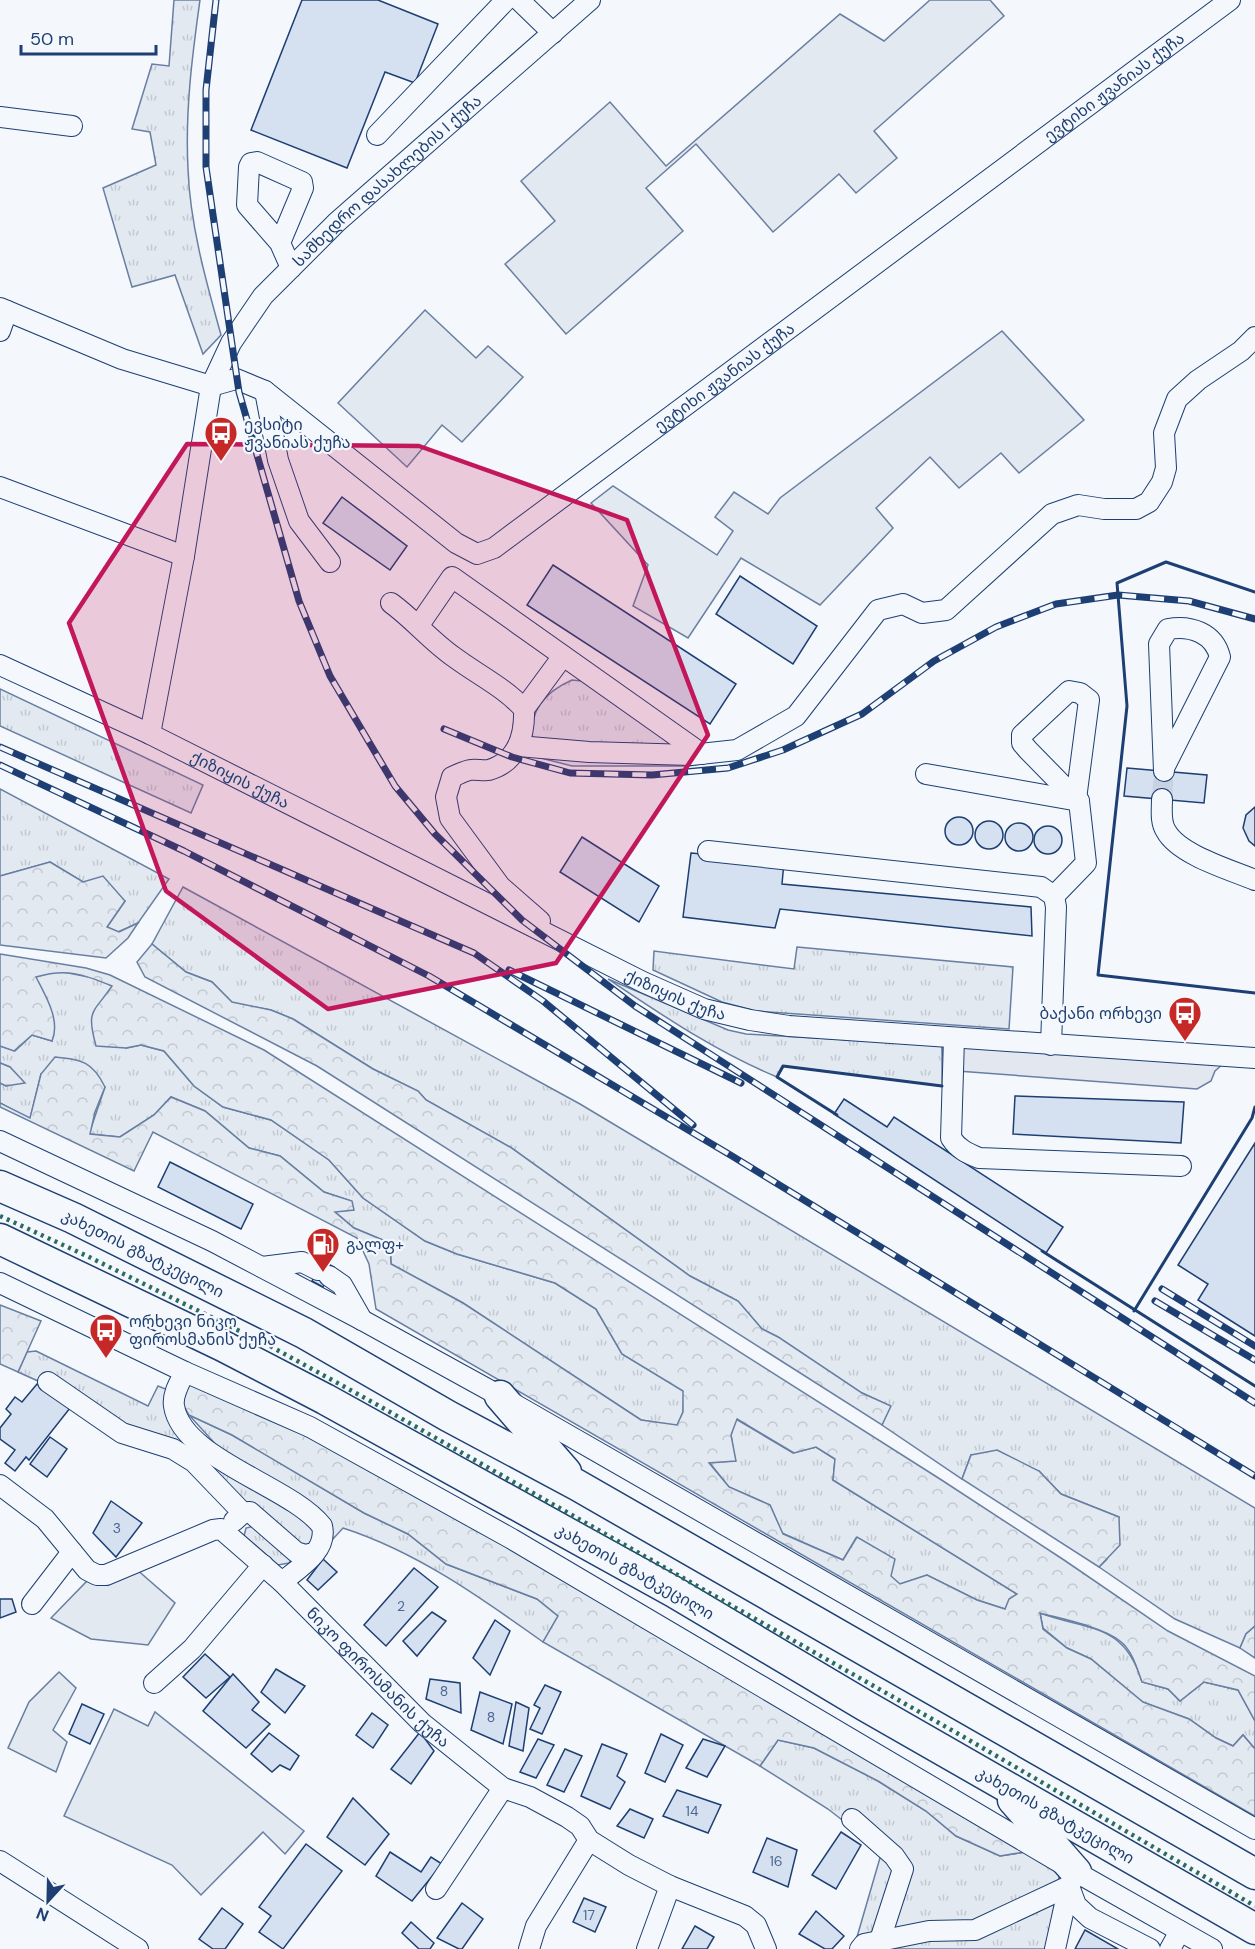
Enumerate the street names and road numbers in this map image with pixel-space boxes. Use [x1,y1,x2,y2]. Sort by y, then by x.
street label: ევტიხი ჟვანიას ქუჩა [1040,28,1189,146]
street label: სამხედრო დასახლების I ქუჩა [288,90,486,271]
street label: ევტიხი ჟვანიას ქუჩა [650,318,799,436]
street label: ქიზიყის ქუჩა [187,746,293,813]
street label: ქიზიყის ქუჩა [621,965,728,1025]
street label: კახეთის გზატკეცილი [58,1204,228,1303]
street label: კახეთის გზატკეცილი [552,1519,718,1625]
street label: ნიკო ფიროსმანის ქუჩა [302,1603,454,1752]
street label: კახეთის გზატკეცილი [973,1762,1138,1869]

